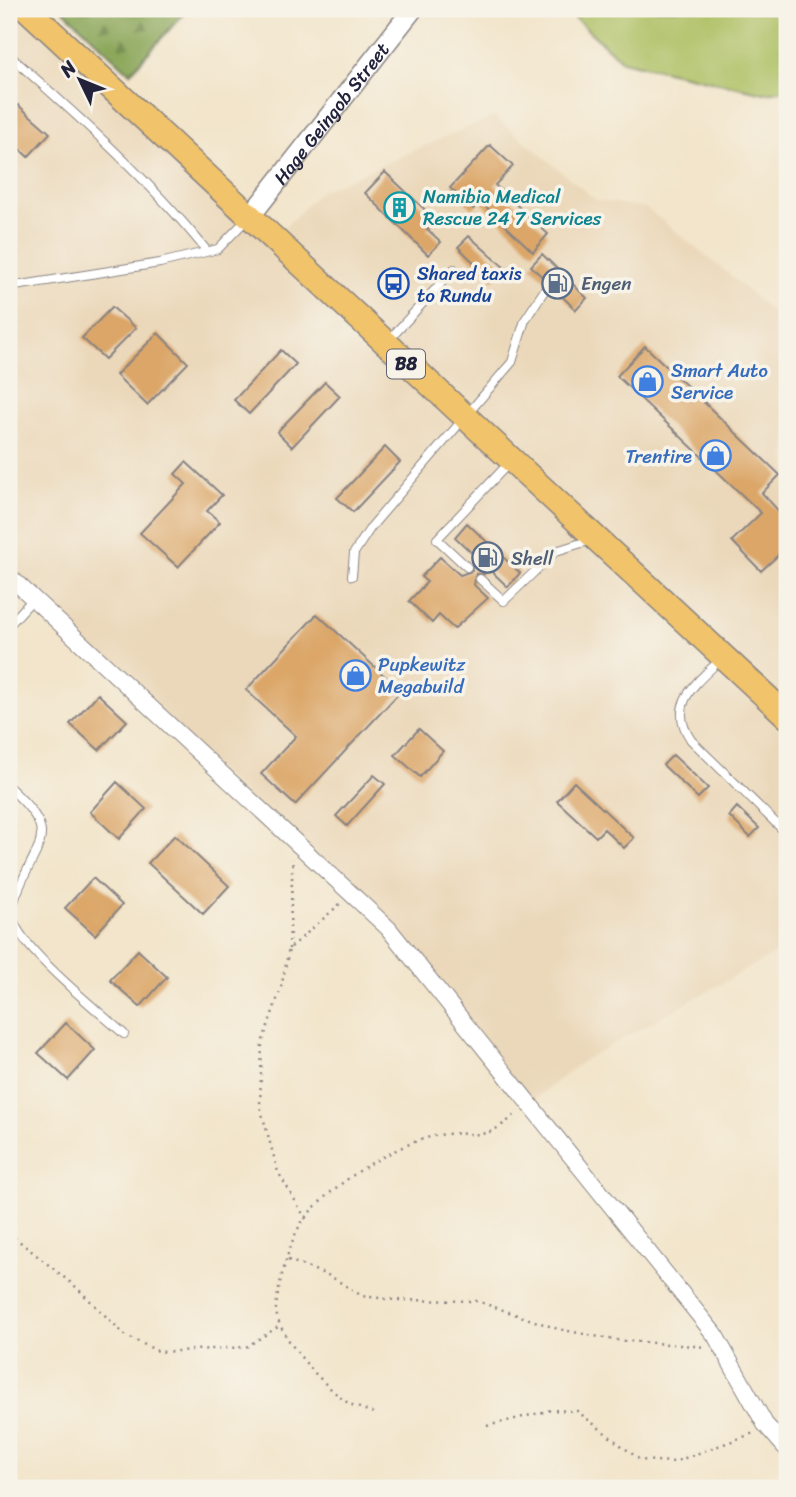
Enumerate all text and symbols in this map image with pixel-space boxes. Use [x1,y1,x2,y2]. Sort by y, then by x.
street label: Hage Geingob Street [265,35,398,192]
north arrow [46,46,116,116]
text: N [51,52,85,86]
place label: Namibia Medical Rescue 24 7 Services [423,180,602,235]
building icon: Namibia Medical Rescue 24 7 Services [383,190,417,224]
place label: Shared taxis to Rundu [417,257,522,312]
fuel station icon: Engen [541,266,575,300]
bus stop icon: Shared taxis to Rundu [377,267,411,301]
place label: Engen [581,267,631,300]
road number: B8 [387,350,425,378]
place label: Smart Auto Service [671,354,768,409]
shop icon: Smart Auto Service [631,364,665,398]
shop icon: Trentire [698,439,732,473]
place label: Trentire [625,440,692,473]
fuel station icon: Shell [471,541,505,575]
place label: Shell [511,542,554,575]
place label: Pupkewitz Megabuild [378,648,466,703]
shop icon: Pupkewitz Megabuild [338,658,372,692]

